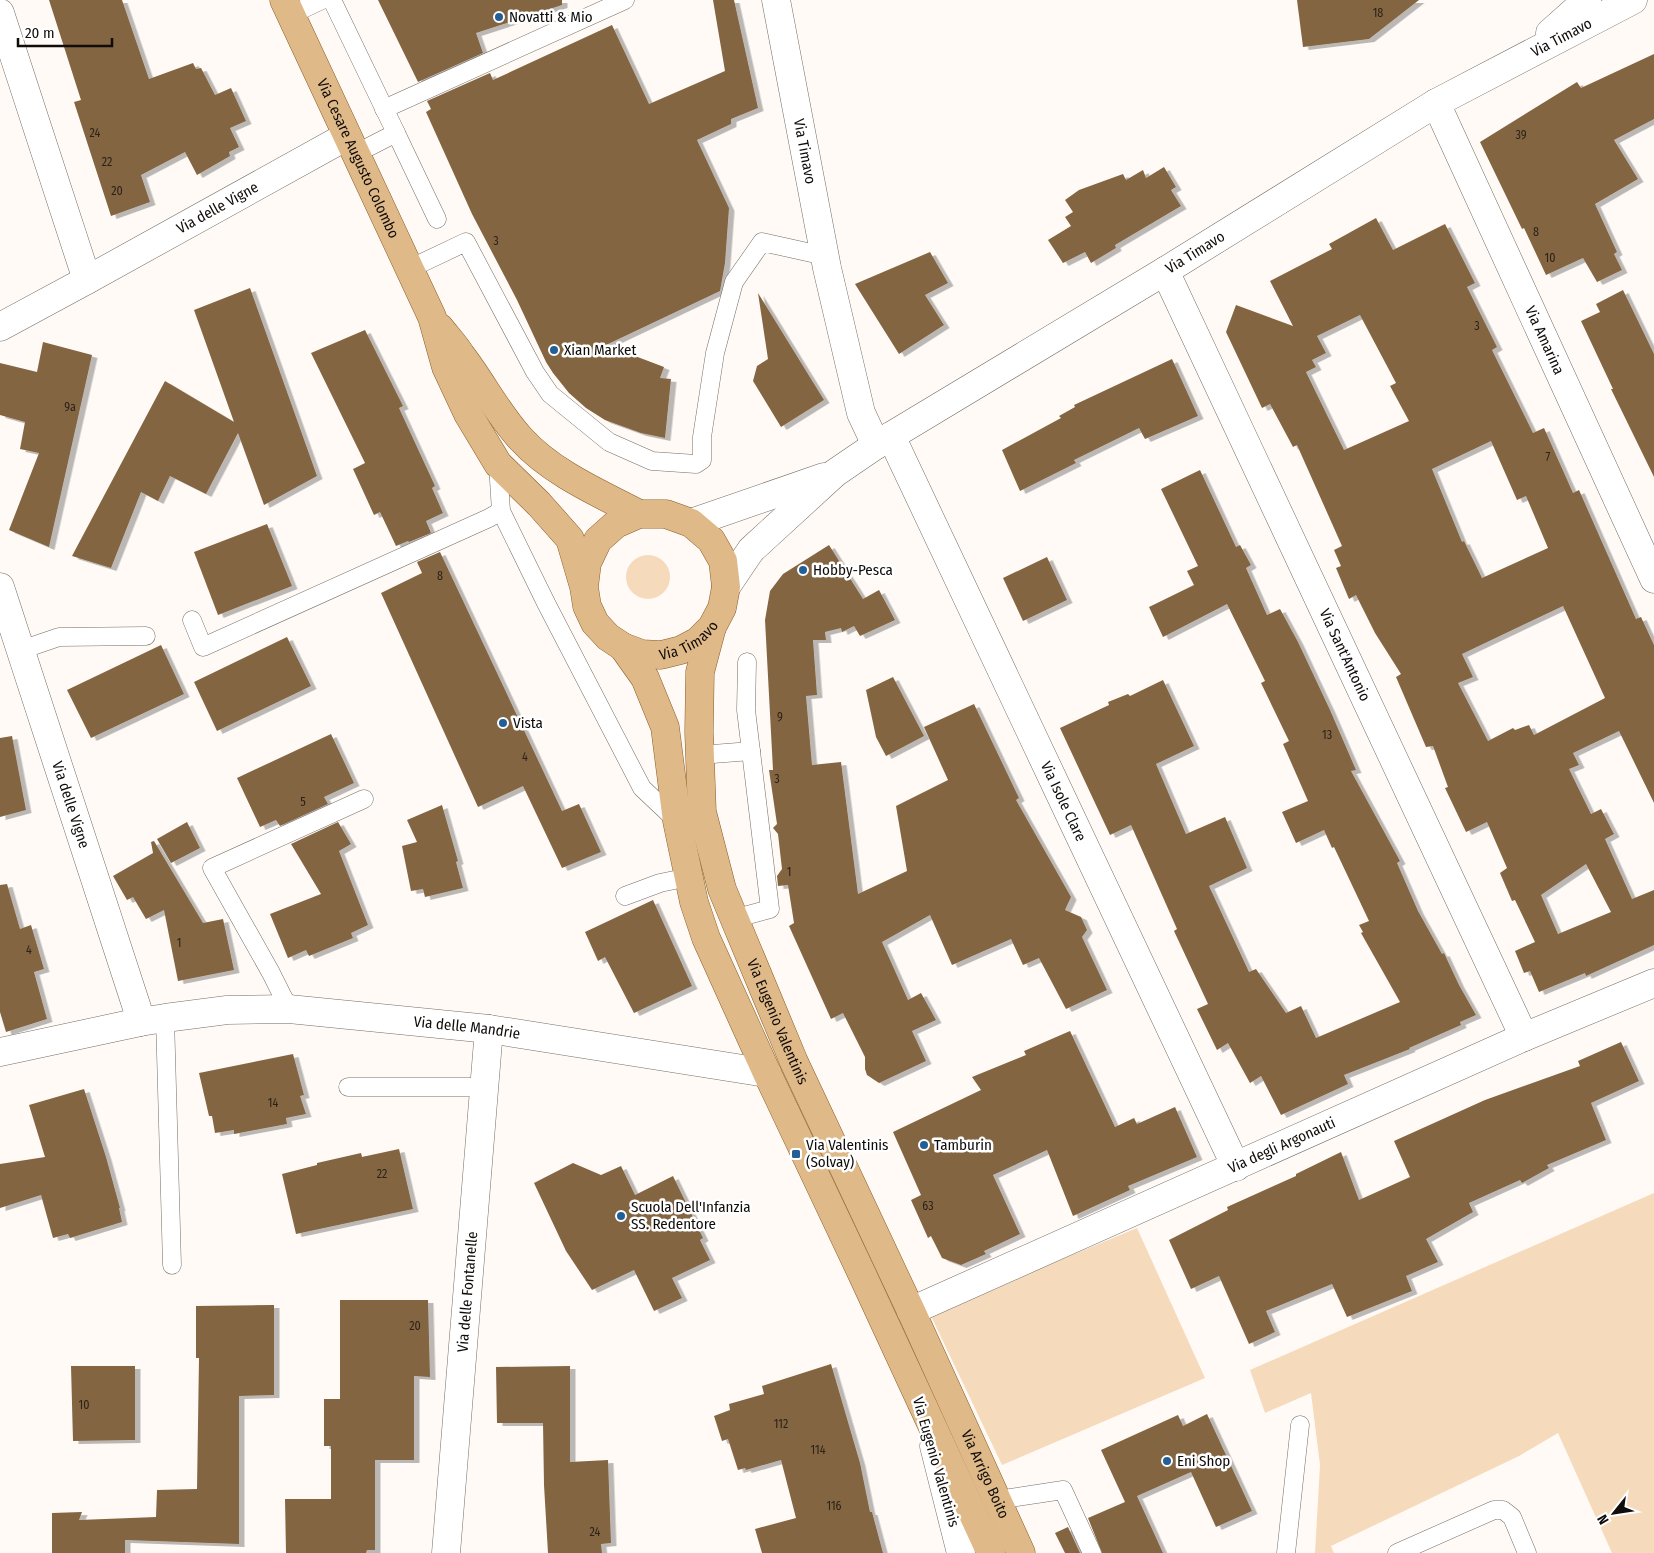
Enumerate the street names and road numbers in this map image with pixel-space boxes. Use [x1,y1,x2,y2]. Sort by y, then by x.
street label: Via Timavo [1528,14,1595,61]
street label: Via Cesare Augusto Colombo [313,76,403,241]
street label: Via Timavo [790,117,820,186]
street label: Via delle Vigne [174,178,261,238]
street label: Via Timavo [1162,227,1228,277]
street label: Via Amarina [1521,303,1568,377]
street label: Via Sant'Antonio [1316,606,1374,704]
street label: Via Timavo [657,618,722,664]
street label: Via Isole Clare [1037,758,1090,844]
street label: Via delle Vigne [48,759,93,851]
street label: Via Eugenio Valentinis [743,956,812,1087]
street label: Via delle Mandrie [413,1013,522,1043]
street label: Via degli Argonauti [1225,1114,1338,1177]
street label: Via delle Fontanelle [454,1231,481,1353]
street label: Via Eugenio Valentinis [909,1395,963,1529]
street label: Via Arrigo Boito [957,1427,1013,1521]

